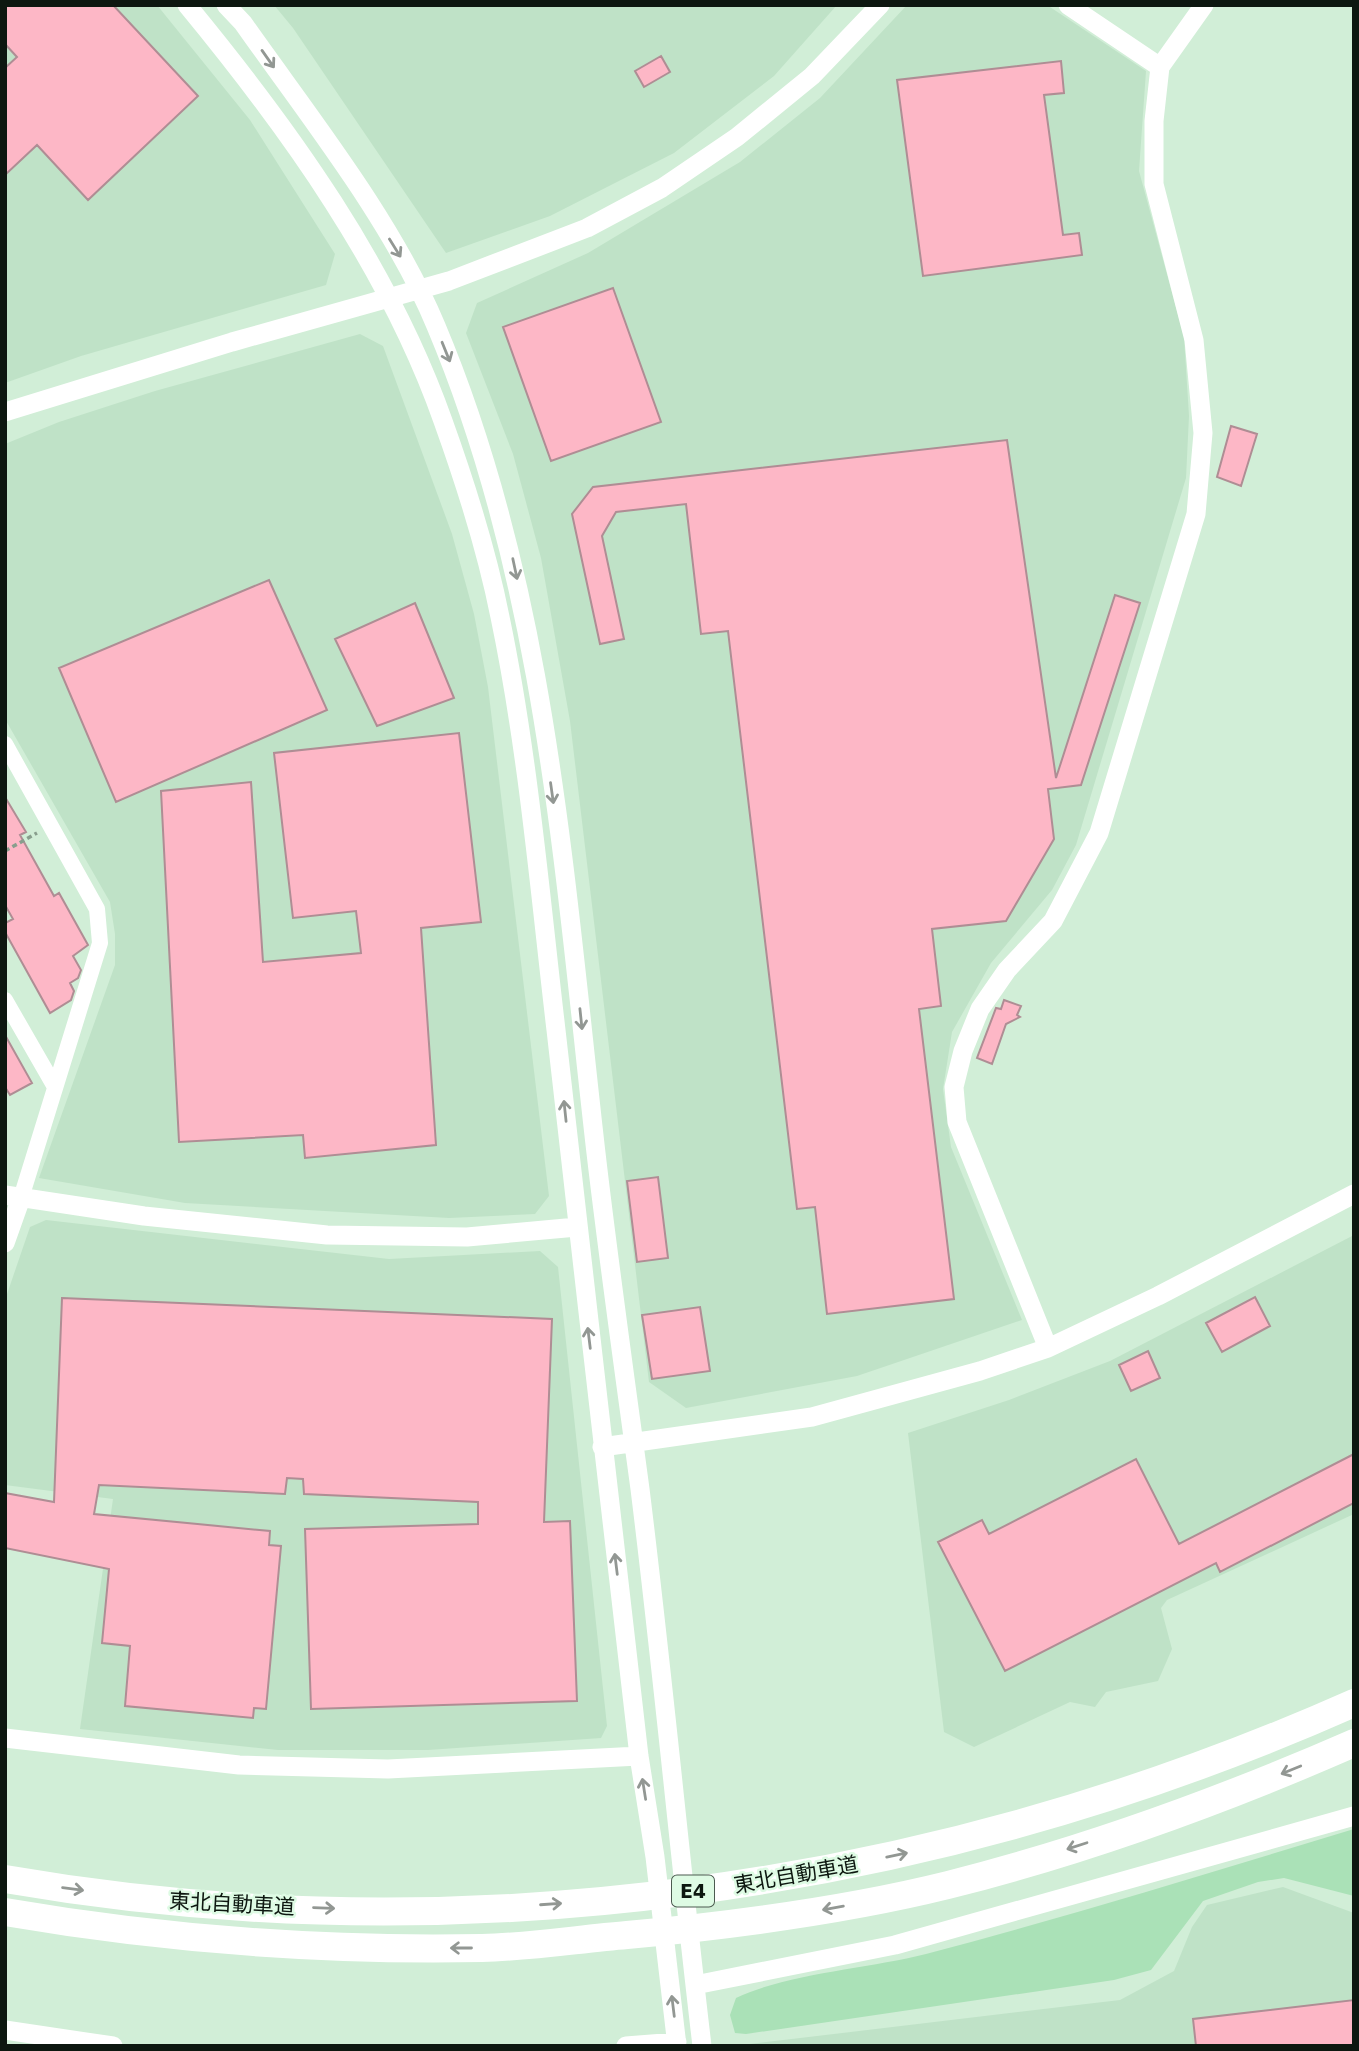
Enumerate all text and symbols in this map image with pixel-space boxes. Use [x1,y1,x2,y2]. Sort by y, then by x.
one-way arrow [261,49,275,68]
one-way arrow [389,237,403,257]
one-way arrow [441,341,454,363]
one-way arrow [508,557,522,580]
one-way arrow [546,781,559,804]
one-way arrow [574,1007,587,1030]
one-way arrow [558,1101,571,1123]
one-way arrow [583,1327,596,1349]
one-way arrow [609,1553,622,1575]
one-way arrow [1281,1764,1302,1777]
one-way arrow [637,1778,650,1801]
one-way arrow [1066,1841,1088,1853]
one-way arrow [885,1848,908,1862]
street label: 東北自動車道 [732,1852,860,1898]
road number: E4 [672,1876,714,1907]
one-way arrow [61,1883,83,1896]
street label: 東北自動車道 [168,1889,296,1919]
one-way arrow [539,1897,562,1910]
one-way arrow [312,1902,335,1915]
one-way arrow [822,1902,845,1915]
one-way arrow [450,1941,473,1955]
one-way arrow [666,1995,679,2018]

